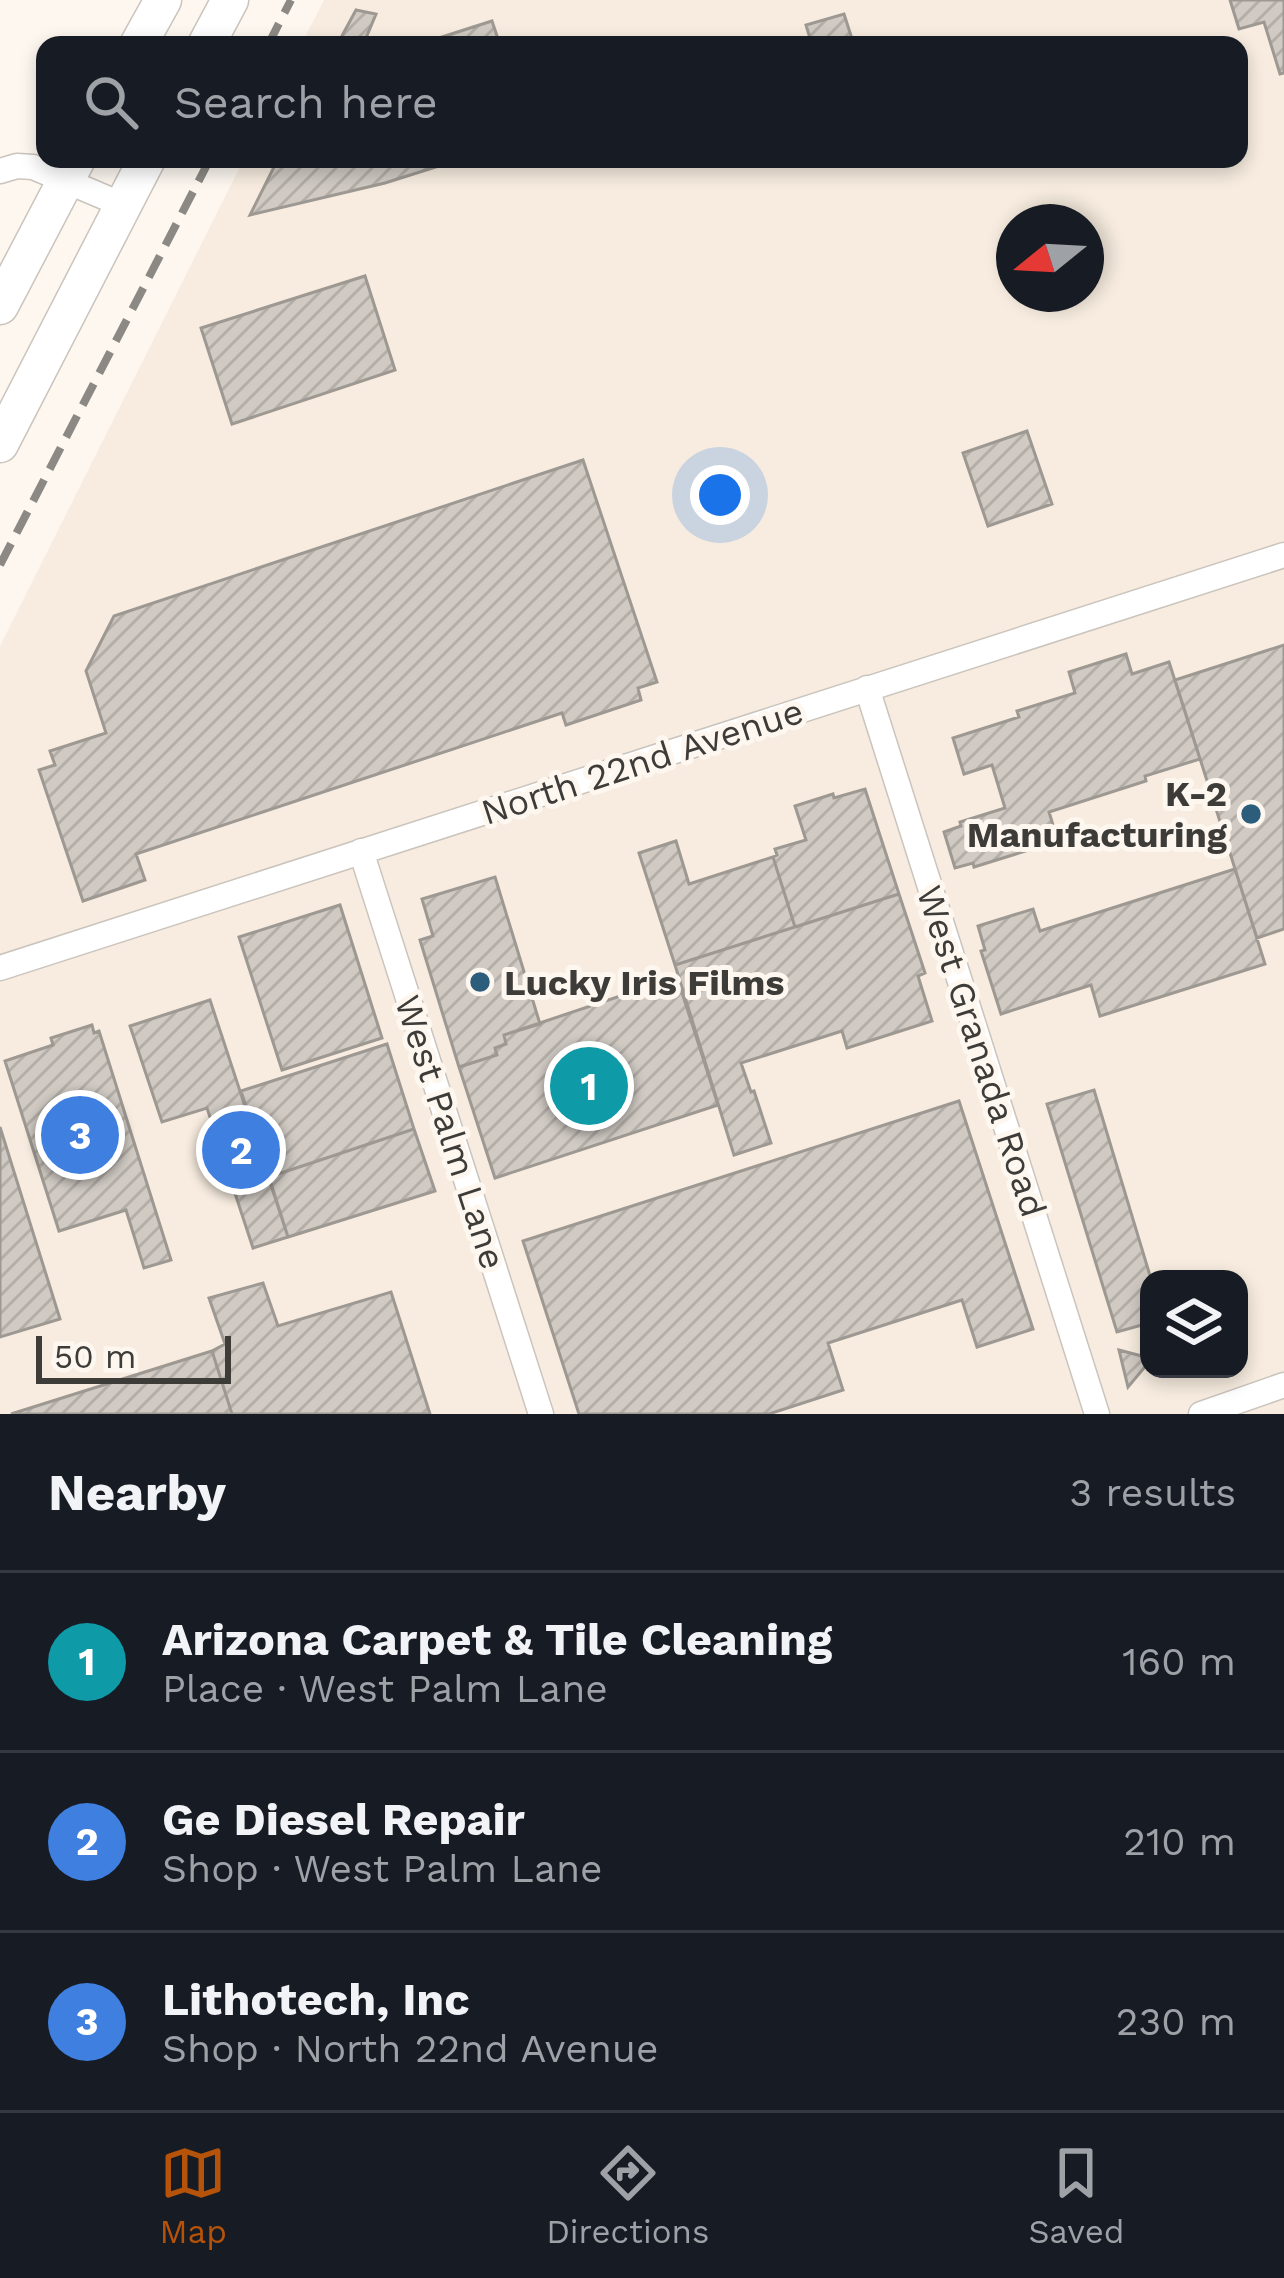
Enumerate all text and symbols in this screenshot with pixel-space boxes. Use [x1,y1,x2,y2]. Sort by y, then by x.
search box [36,36,1248,168]
icon: search [78,69,144,135]
text: Search here [174,76,438,129]
north arrow [996,204,1104,312]
your location [690,465,750,525]
street label: North 22nd Avenue [476,690,809,834]
place label: K-2 Manufacturing [967,773,1228,856]
marker: K-2 Manufacturing [1238,801,1264,827]
street label: West Granada Road [908,880,1054,1222]
place label: Lucky Iris Films [504,962,785,1004]
marker: Lucky Iris Films [467,969,493,995]
street label: West Palm Lane [386,990,514,1275]
pin: 1 [550,1041,628,1131]
pin: 3 [41,1090,119,1180]
pin: 2 [202,1105,280,1195]
map controls [1140,1270,1248,1378]
button: layers [1140,1270,1248,1378]
scale bar [36,1330,231,1383]
text: 50 m [54,1337,136,1376]
text: Nearby [48,1463,226,1522]
text: 3 results [1070,1470,1236,1515]
text: Arizona Carpet & Tile Cleaning [162,1613,832,1666]
text: 1 [79,1639,95,1684]
text: 160 m [1122,1639,1236,1684]
text: Place · West Palm Lane [162,1666,608,1711]
text: Ge Diesel Repair [162,1793,525,1846]
text: 2 [75,1819,99,1864]
text: 210 m [1123,1819,1236,1864]
text: Shop · West Palm Lane [162,1846,603,1891]
text: Lithotech, Inc [162,1973,470,2026]
text: 3 [75,1999,99,2044]
text: 230 m [1116,1999,1236,2044]
text: Shop · North 22nd Avenue [162,2026,658,2071]
tab: Map [160,2140,227,2251]
tab: Directions [546,2140,709,2251]
tab: Saved [1029,2140,1124,2251]

